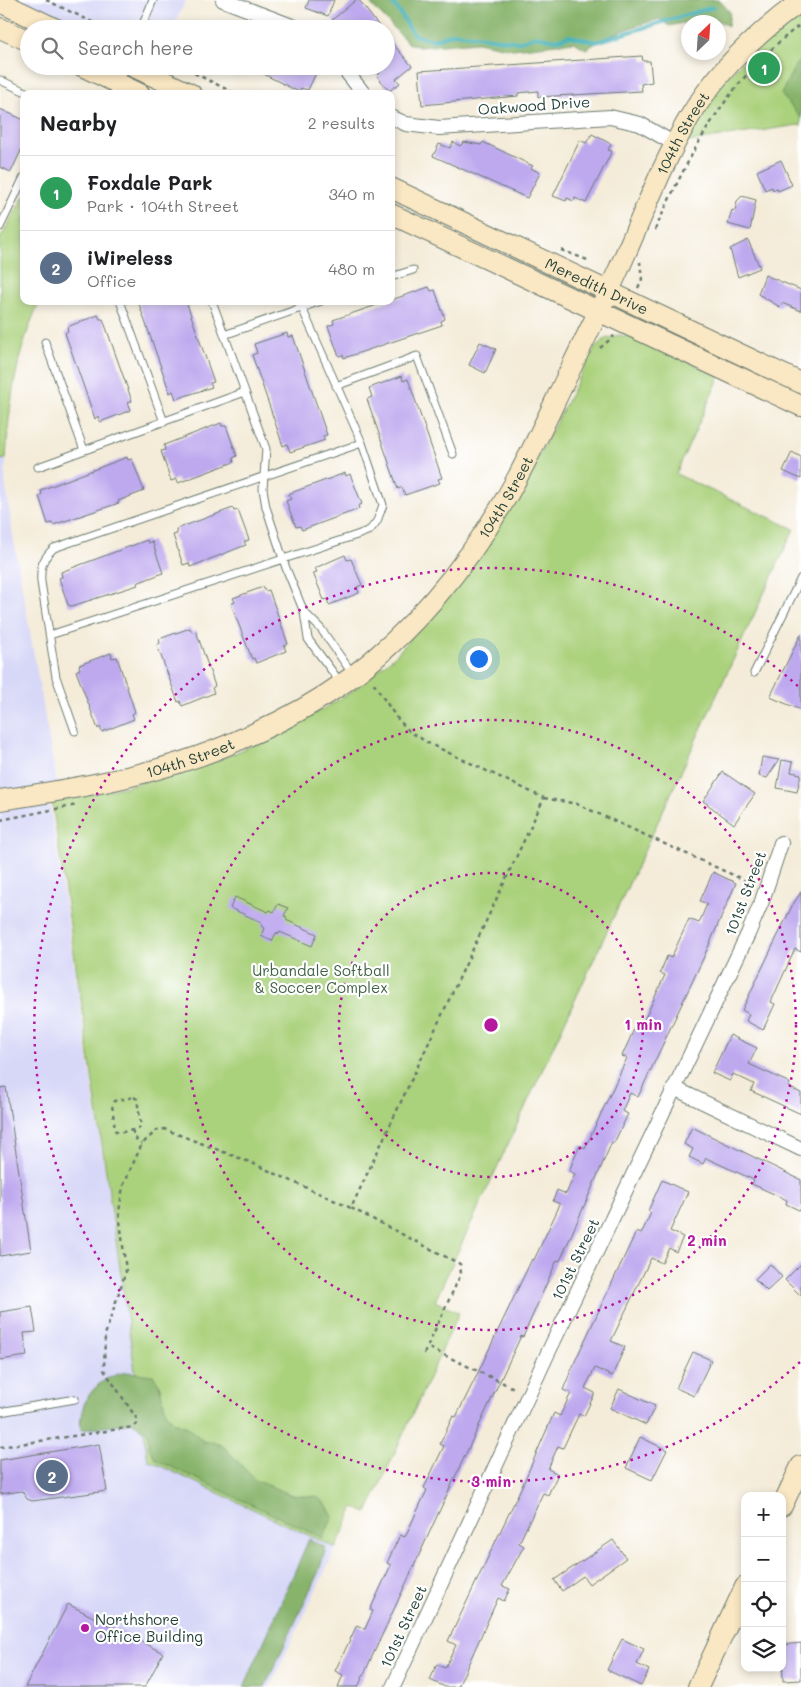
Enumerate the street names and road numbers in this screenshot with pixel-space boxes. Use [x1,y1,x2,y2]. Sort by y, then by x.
street label: 104th Street [651,87,714,178]
street label: Oakwood Drive [477,91,591,119]
street label: Meredith Drive [542,253,652,319]
street label: 104th Street [473,452,537,542]
street label: 104th Street [144,733,237,782]
street label: 101st Street [720,848,770,938]
street label: 101st Street [546,1215,604,1303]
street label: 101st Street [375,1581,431,1671]

